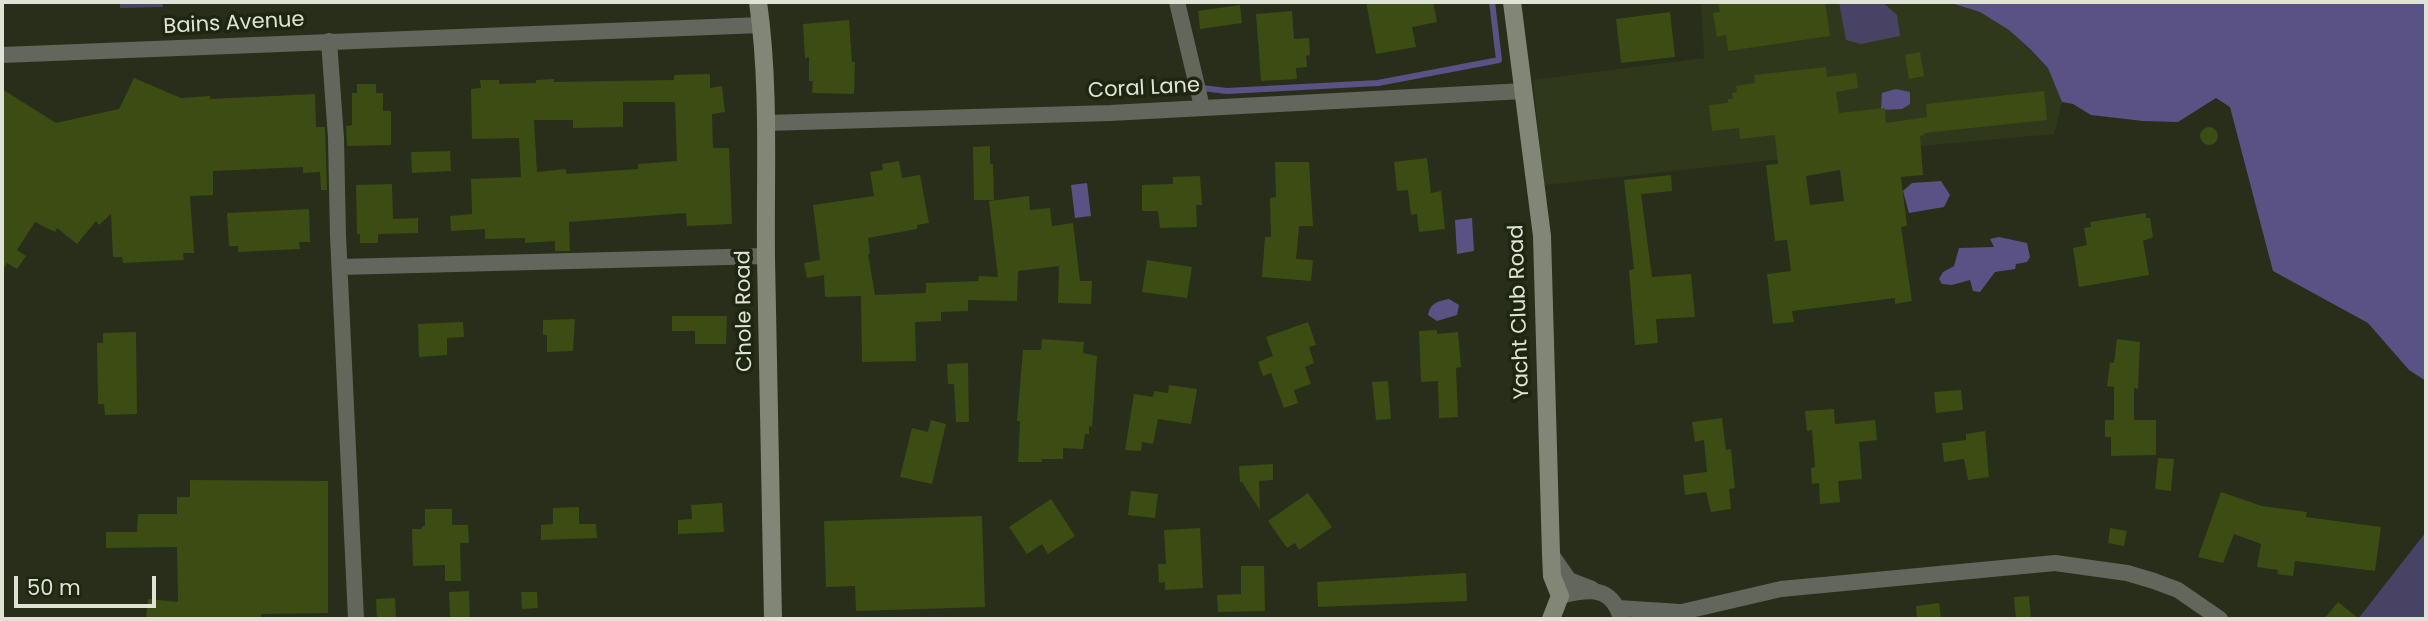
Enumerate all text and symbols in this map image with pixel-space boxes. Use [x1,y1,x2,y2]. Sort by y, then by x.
street label: Bains Avenue [163,8,305,40]
street label: Coral Lane [1087,73,1201,105]
street label: Yacht Club Road [1504,224,1536,400]
street label: Chole Road [731,250,759,372]
scale bar [18,562,159,606]
text: 50 m [27,573,81,602]

